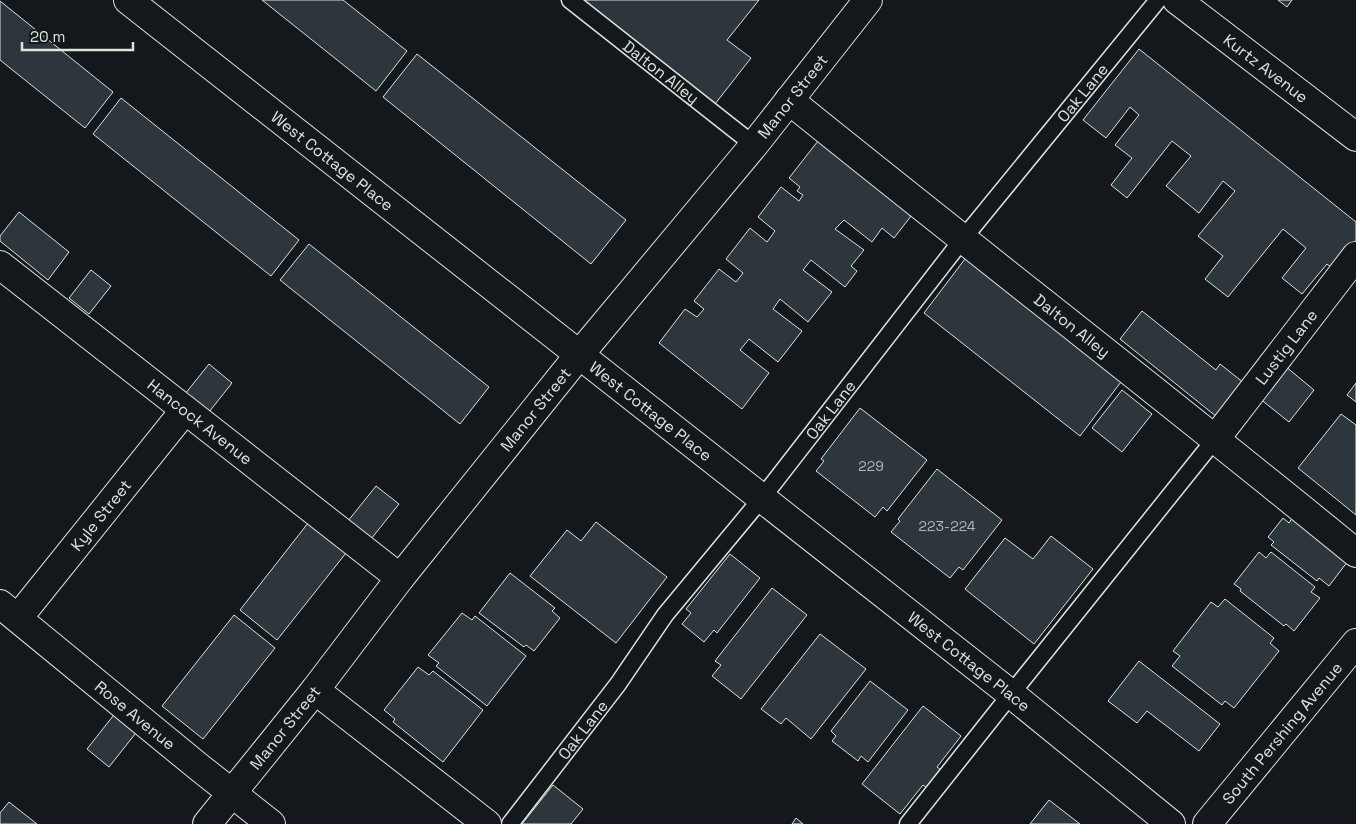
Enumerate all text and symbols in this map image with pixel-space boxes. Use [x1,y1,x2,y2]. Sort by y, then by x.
scale bar [22,20,134,52]
text: 20 m [30,27,65,46]
street label: Kurtz Avenue [1219,29,1313,107]
street label: Dalton Alley [619,35,704,108]
street label: Manor Street [753,50,832,143]
street label: Oak Lane [1052,59,1113,126]
street label: West Cottage Place [267,106,398,215]
street label: Dalton Alley [1030,289,1115,362]
street label: Lustig Lane [1250,305,1322,389]
street label: West Cottage Place [585,356,716,466]
street label: Manor Street [495,363,575,456]
street label: Hancock Avenue [143,374,257,469]
street label: Oak Lane [801,376,860,444]
house number: 229 [858,457,884,475]
street label: Kyle Street [66,475,136,555]
house number: 223-224 [919,517,976,535]
street label: West Cottage Place [904,607,1035,716]
street label: South Pershing Avenue [1217,657,1347,808]
street label: Rose Avenue [91,676,180,754]
street label: Manor Street [245,681,325,774]
street label: Oak Lane [553,696,612,764]

